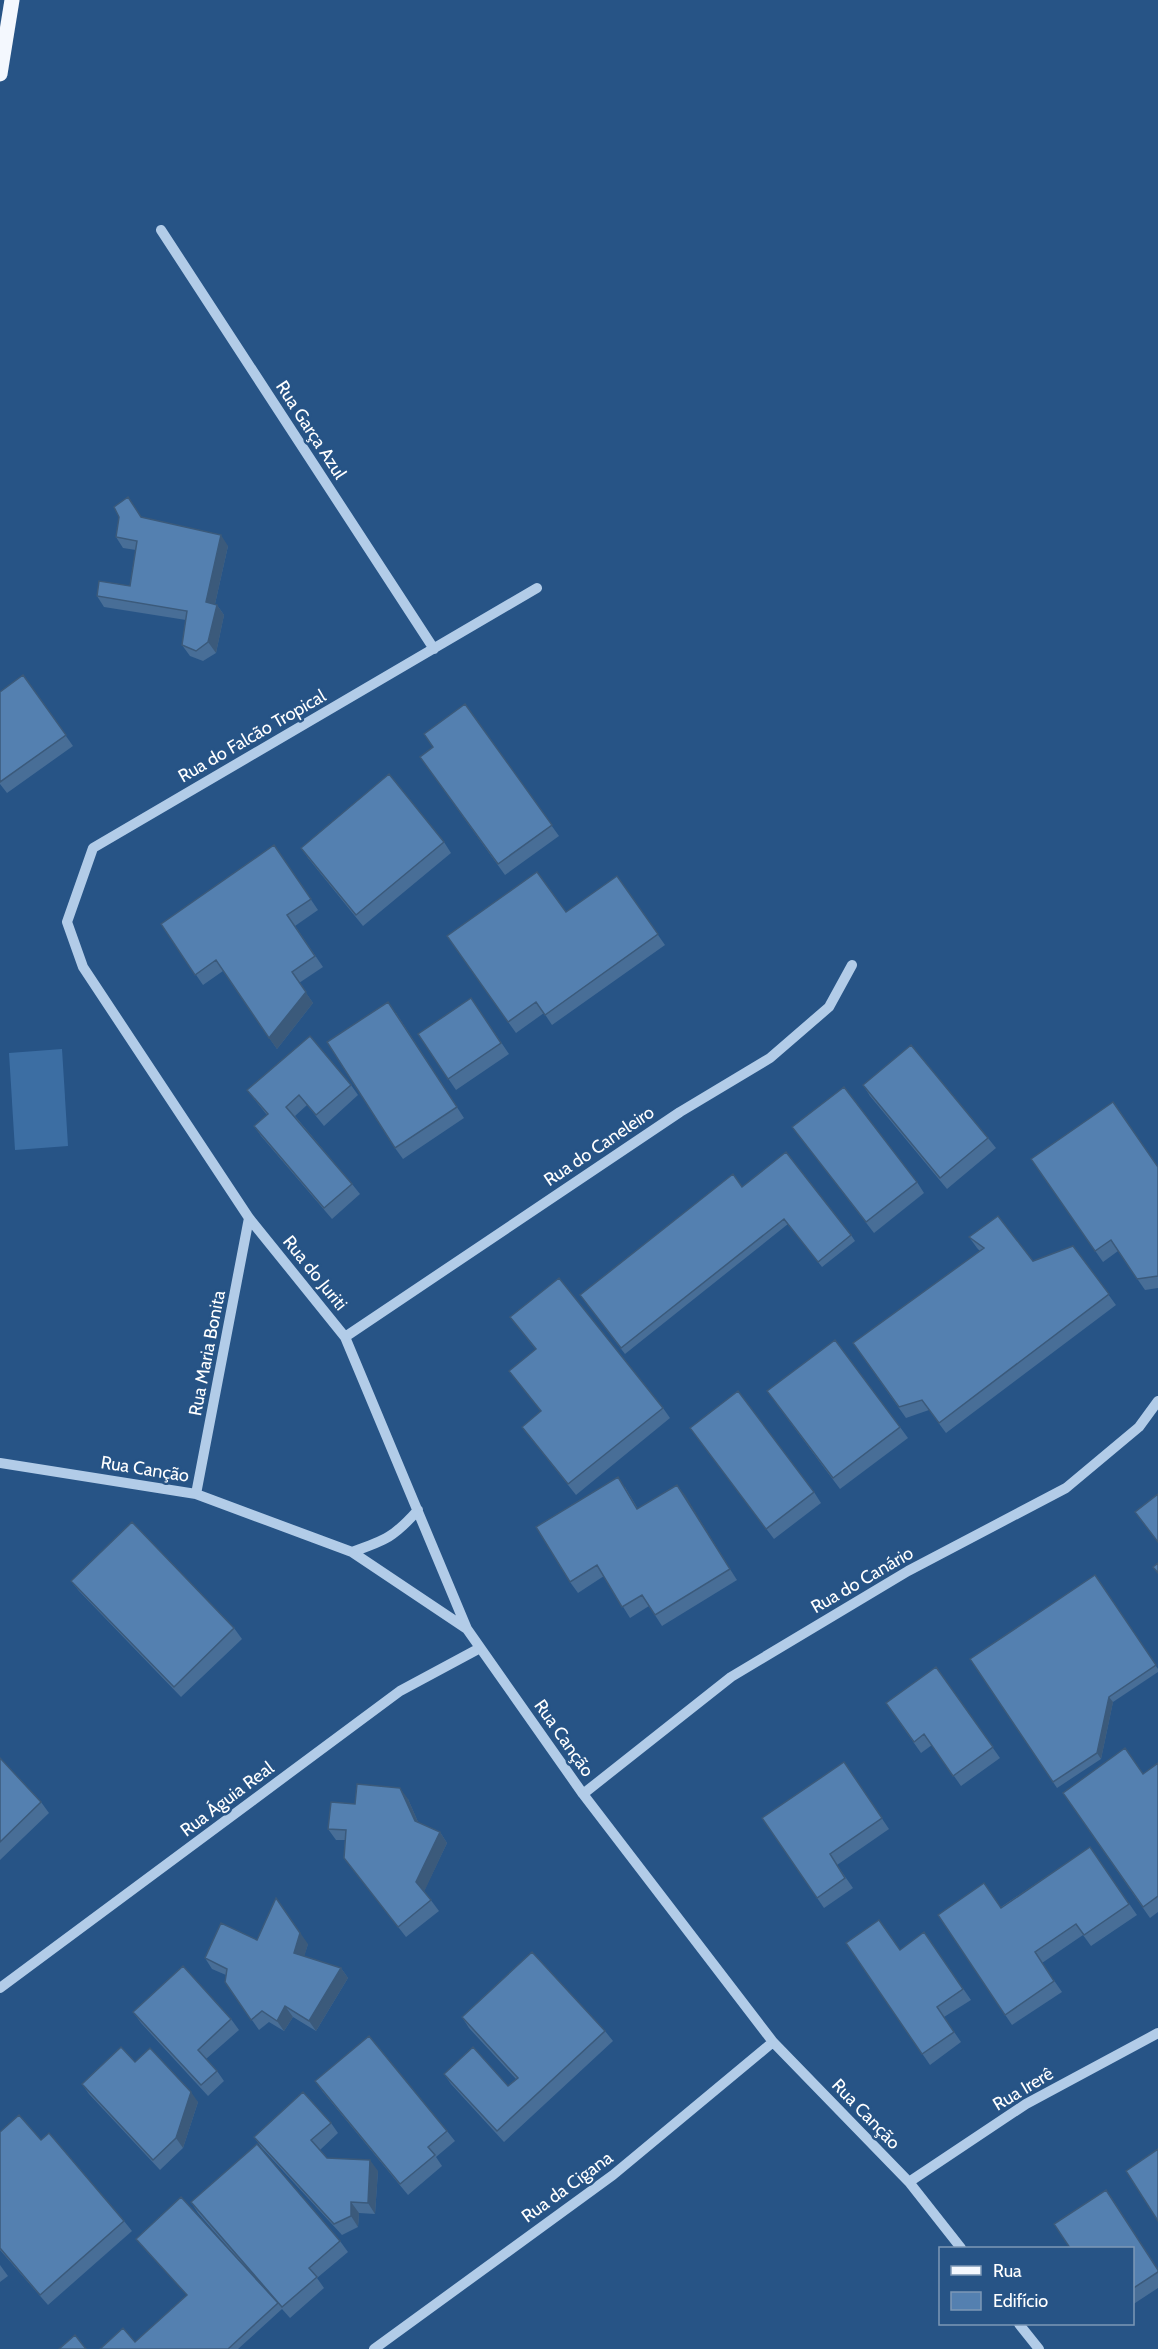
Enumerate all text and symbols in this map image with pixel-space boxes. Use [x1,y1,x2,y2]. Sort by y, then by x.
street label: Rua Garça Azul [271,377,351,484]
street label: Rua do Falcão Tropical [174,684,330,787]
street label: Rua do Caneleiro [540,1101,658,1191]
street label: Rua do Juriti [278,1231,352,1315]
street label: Rua Maria Bonita [184,1288,230,1418]
street label: Rua Canção [99,1451,191,1487]
street label: Rua do Canário [807,1542,917,1618]
street label: Rua Canção [529,1695,599,1781]
street label: Rua Águia Real [176,1756,279,1841]
street label: Rua Irerê [989,2062,1057,2116]
street label: Rua Canção [827,2074,905,2154]
street label: Rua da Cigana [517,2146,617,2227]
legend [939,2247,1134,2325]
text: Rua [993,2260,1022,2282]
text: Edifício [993,2290,1048,2312]

